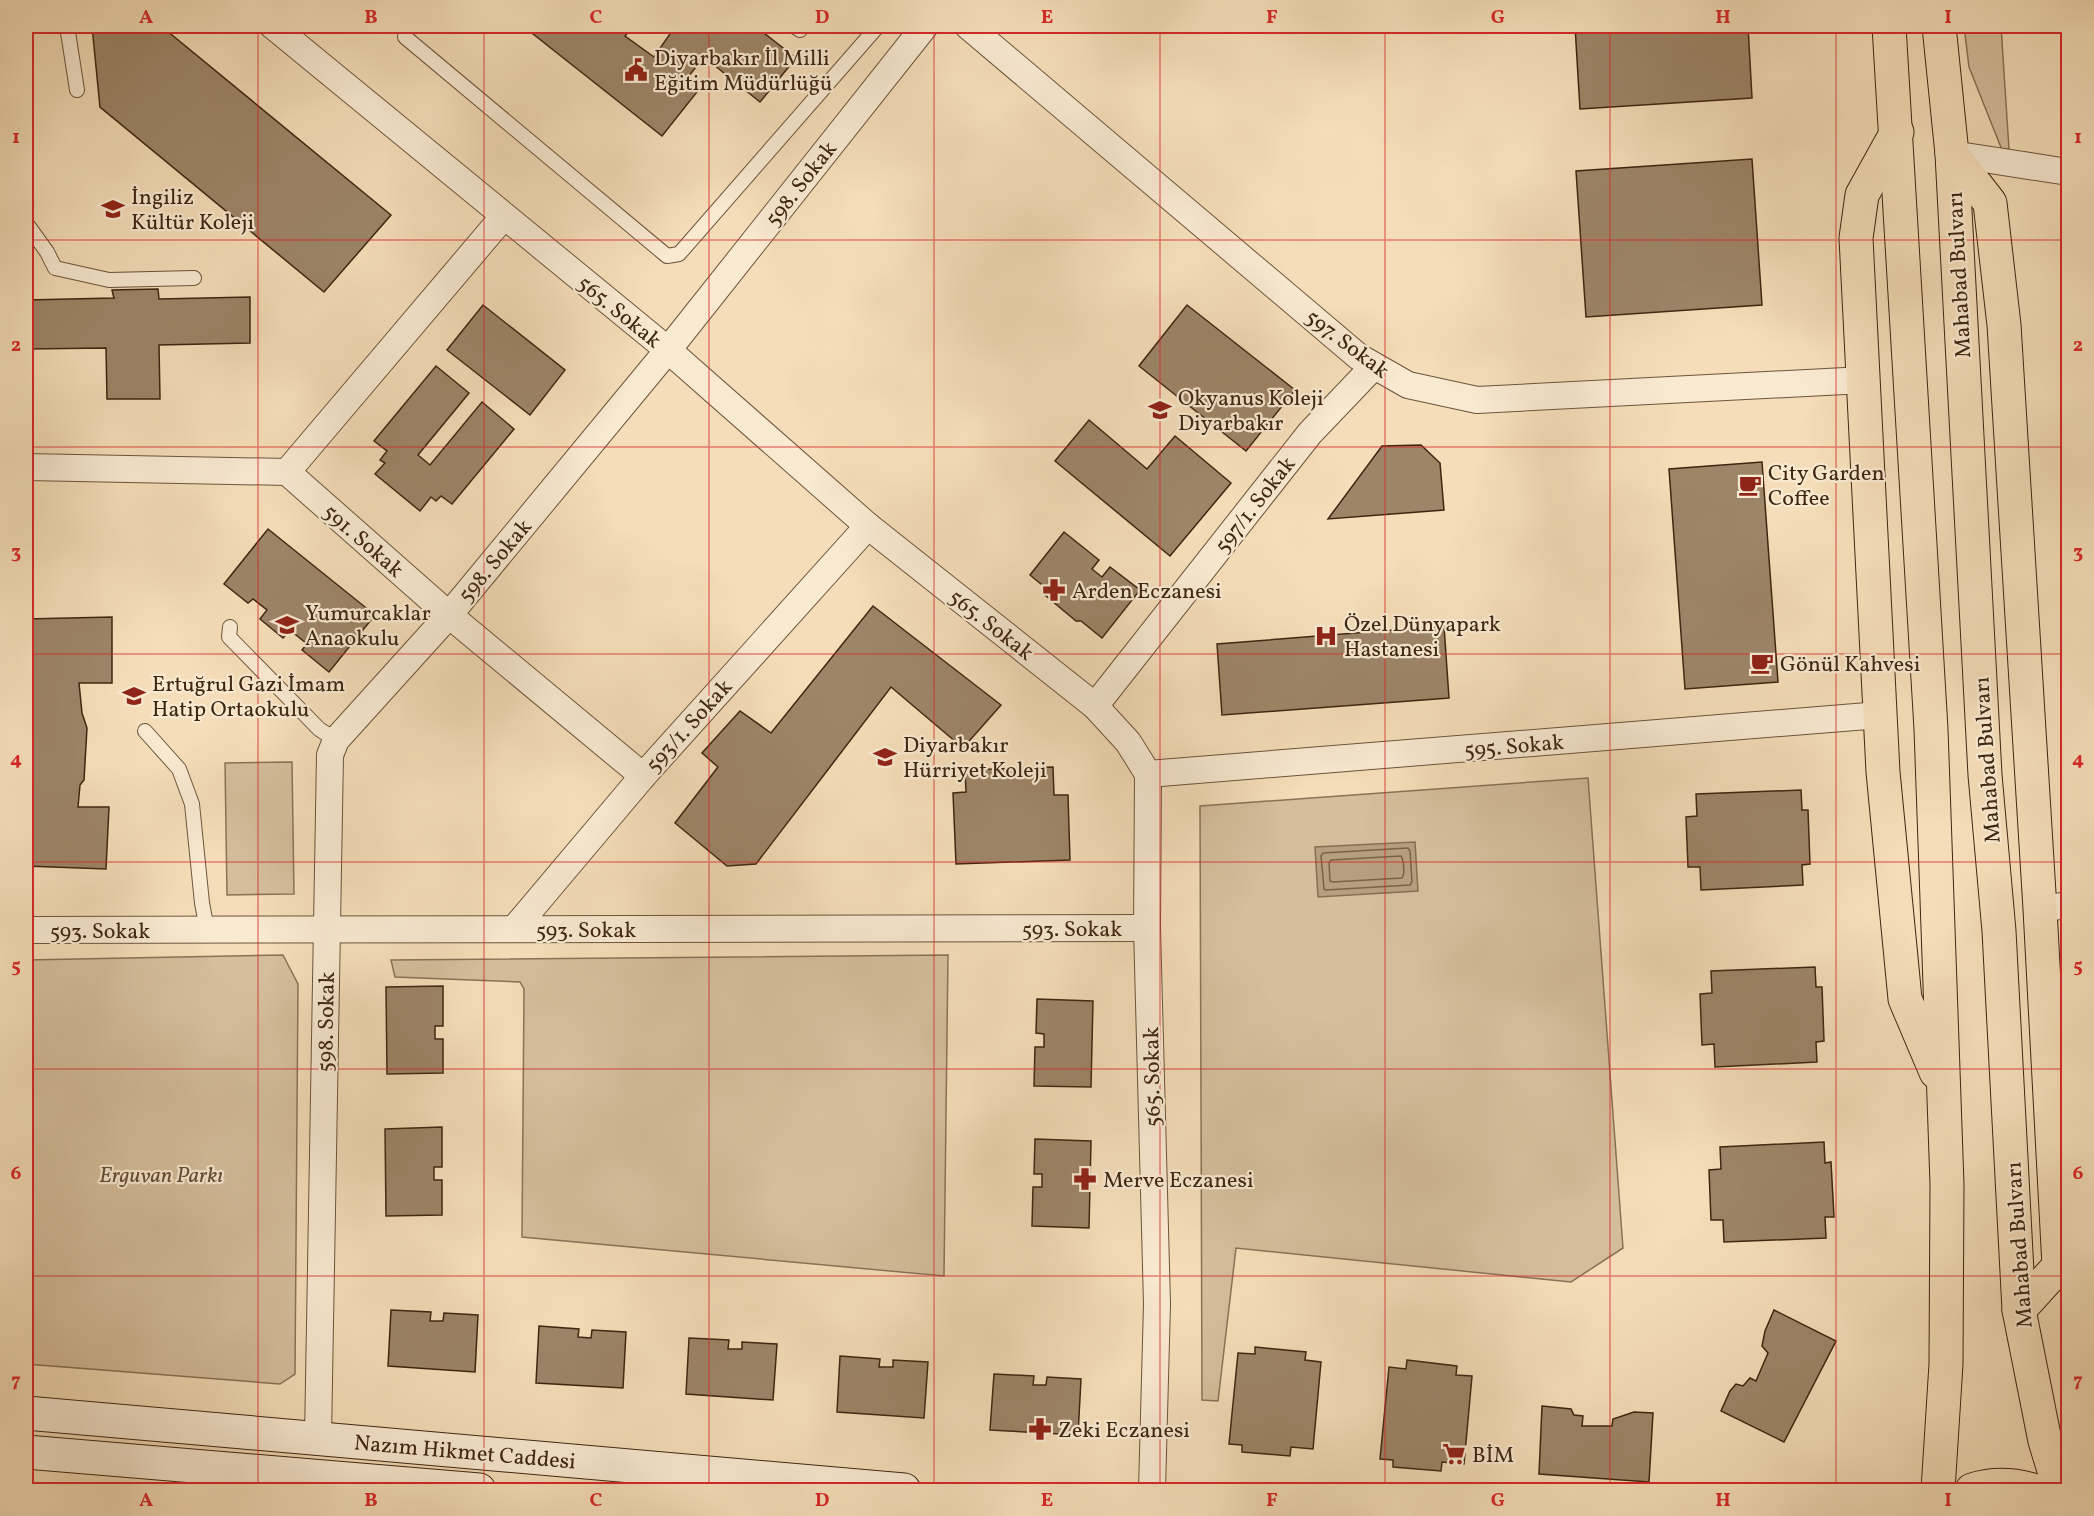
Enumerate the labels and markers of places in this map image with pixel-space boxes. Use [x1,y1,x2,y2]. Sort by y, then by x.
place label: Diyarbakır İl Milli Eğitim Müdürlüğü [654,44,832,100]
public building icon: Diyarbakır İl Milli Eğitim Müdürlüğü [623,57,649,83]
place label: İngiliz Kültür Koleji [131,183,254,239]
school or university icon: İngiliz Kültür Koleji [100,196,126,222]
place label: Okyanus Koleji Diyarbakır [1178,384,1324,440]
school or university icon: Okyanus Koleji Diyarbakır [1147,397,1173,423]
place label: City Garden Coffee [1768,459,1885,515]
cafe icon: City Garden Coffee [1737,472,1763,498]
pharmacy icon: Arden Eczanesi [1041,577,1067,603]
place label: Arden Eczanesi [1072,577,1222,608]
place label: Yumurcaklar Anaokulu [305,599,431,655]
place label: Özel Dünyapark Hastanesi [1344,610,1501,666]
school or university icon: Yumurcaklar Anaokulu [274,612,300,638]
hospital icon: Özel Dünyapark Hastanesi [1313,623,1339,649]
cafe icon: Gönül Kahvesi [1749,650,1775,676]
place label: Gönül Kahvesi [1780,650,1920,681]
place label: Ertuğrul Gazi İmam Hatip Ortaokulu [152,670,345,726]
school or university icon: Ertuğrul Gazi İmam Hatip Ortaokulu [121,683,147,709]
place label: Diyarbakır Hürriyet Koleji [903,731,1047,787]
school or university icon: Diyarbakır Hürriyet Koleji [872,744,898,770]
pharmacy icon: Merve Eczanesi [1072,1166,1098,1192]
place label: Merve Eczanesi [1103,1166,1254,1197]
pharmacy icon: Zeki Eczanesi [1027,1416,1053,1442]
place label: Zeki Eczanesi [1058,1416,1190,1447]
supermarket icon: BİM [1441,1441,1467,1467]
place label: BİM [1472,1441,1514,1472]

